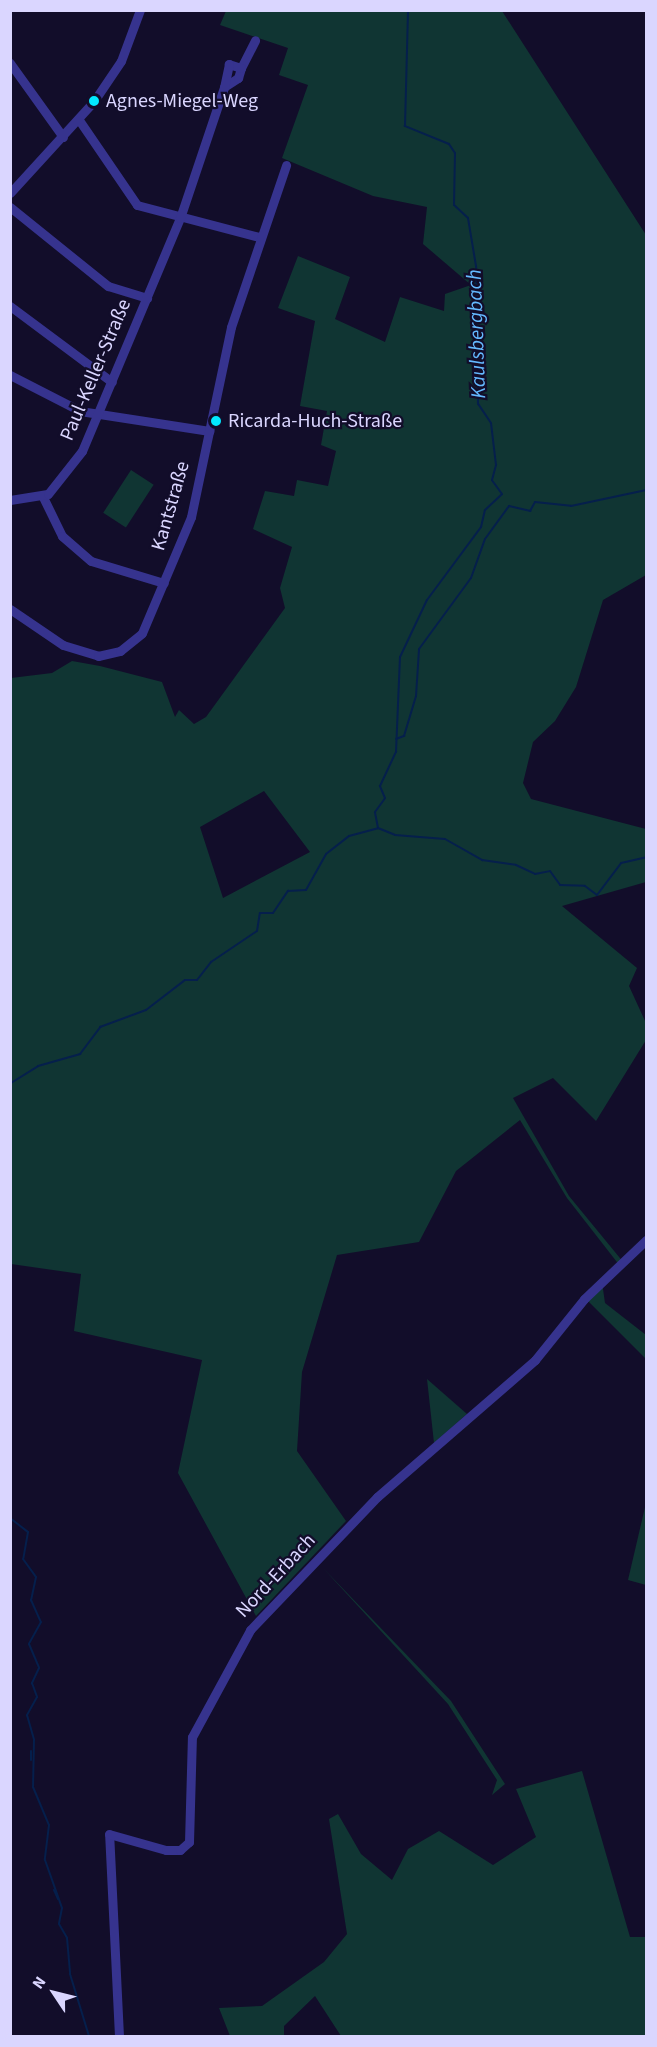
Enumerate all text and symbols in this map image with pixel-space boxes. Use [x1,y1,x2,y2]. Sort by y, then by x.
place label: Agnes-Miegel-Weg [106,89,258,113]
marker: Agnes-Miegel-Weg [87,94,101,108]
water label: Kaulsbergbach [461,269,491,399]
street label: Paul-Keller-Straße [55,296,137,444]
place label: Ricarda-Huch-Straße [228,409,402,433]
marker: Ricarda-Huch-Straße [209,414,223,428]
street label: Kantstraße [147,459,195,553]
street label: Nord-Erbach [231,1529,321,1623]
north arrow [24,1963,84,2023]
text: N [27,1972,51,1993]

